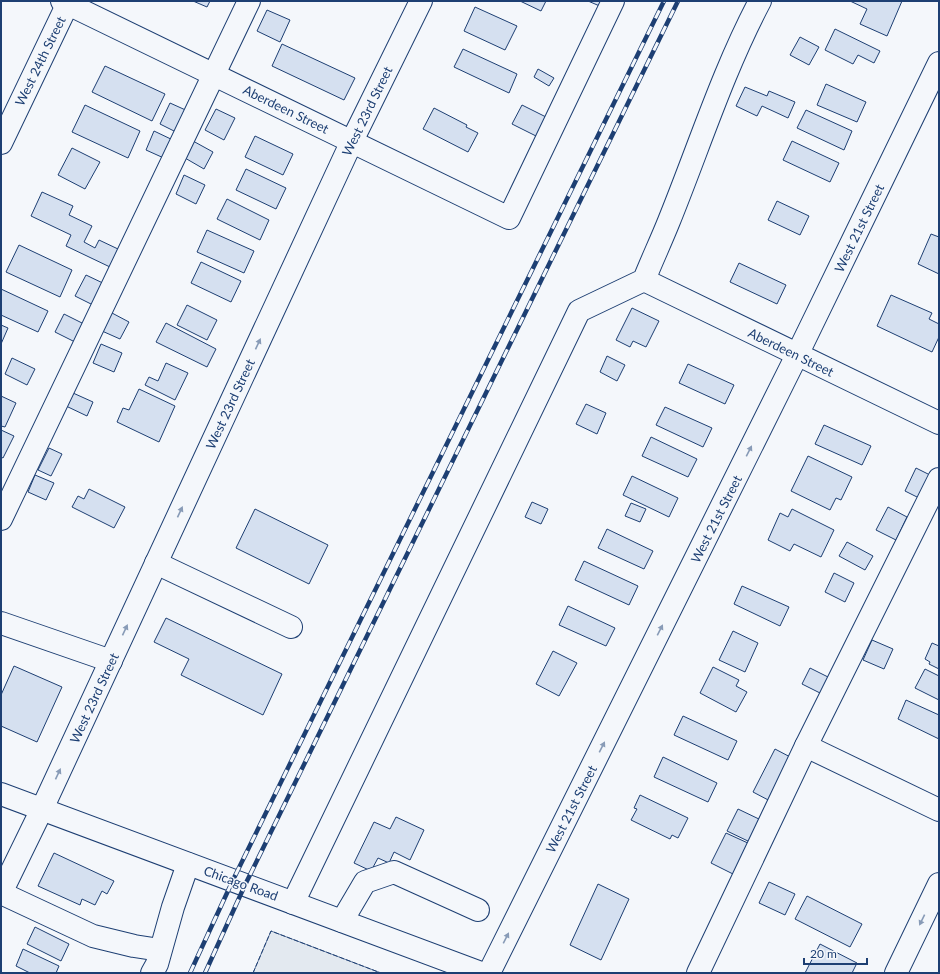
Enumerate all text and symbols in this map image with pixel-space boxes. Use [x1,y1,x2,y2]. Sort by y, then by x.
street label: West 24th Street [11,13,69,108]
street label: West 23rd Street [338,63,396,158]
street label: Aberdeen Street [241,81,332,137]
street label: West 21st Street [831,181,887,275]
street label: Aberdeen Street [746,324,837,380]
one-way arrow [255,338,261,349]
street label: West 23rd Street [202,356,258,452]
one-way arrow [746,446,752,457]
street label: West 21st Street [687,472,745,565]
one-way arrow [177,507,183,518]
one-way arrow [122,625,128,636]
one-way arrow [657,625,663,636]
street label: West 23rd Street [66,650,122,746]
one-way arrow [599,741,605,752]
street label: West 21st Street [542,762,600,855]
one-way arrow [56,767,62,779]
street label: Chicago Road [202,862,280,904]
one-way arrow [919,914,925,925]
one-way arrow [503,932,509,944]
scale bar [804,940,867,966]
text: 20 m [810,946,837,961]

